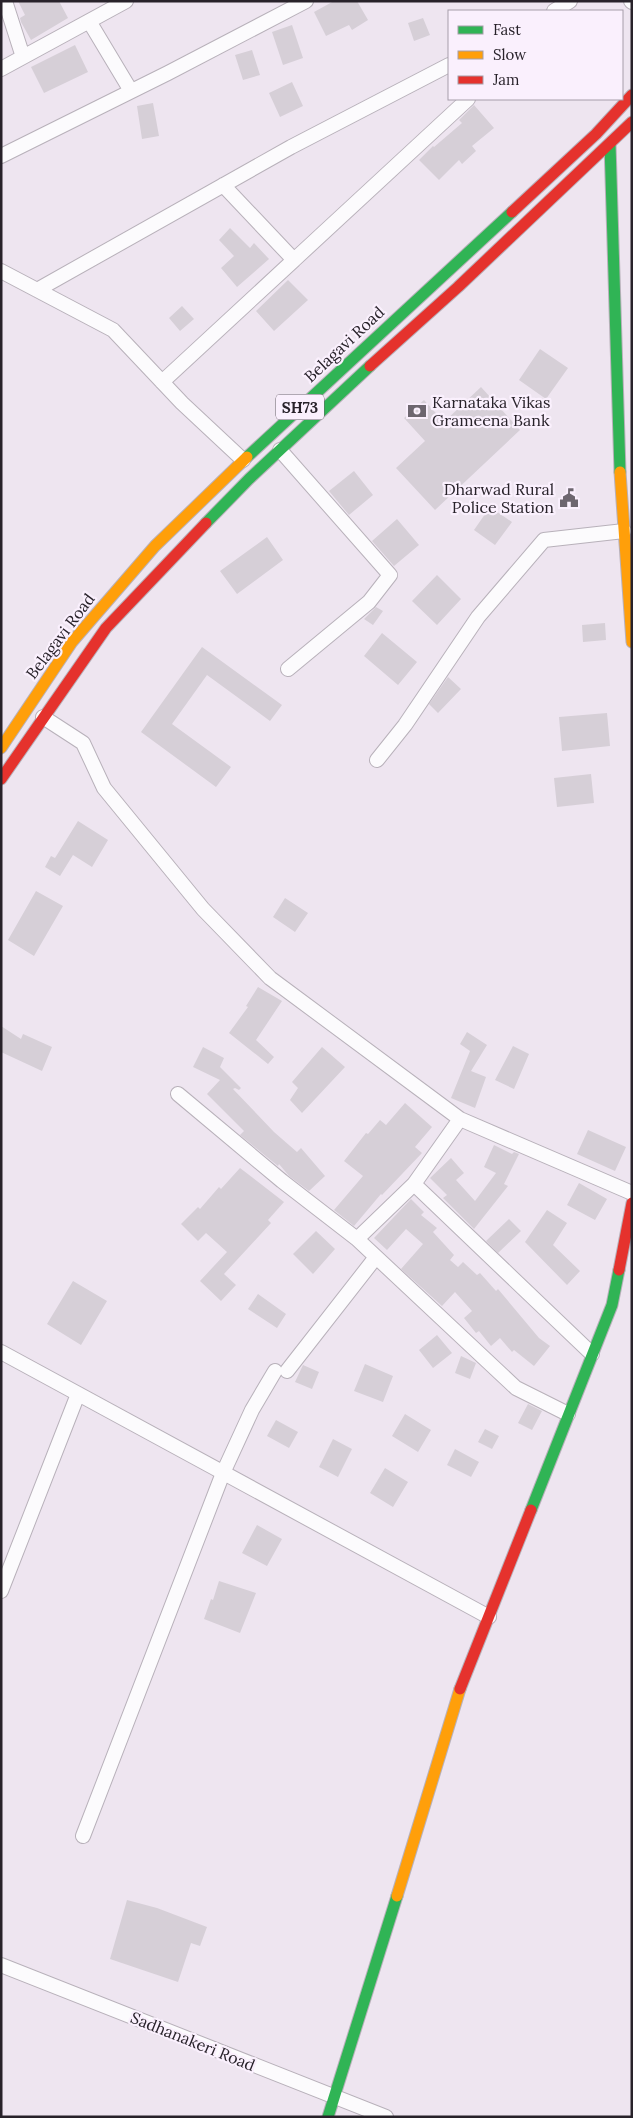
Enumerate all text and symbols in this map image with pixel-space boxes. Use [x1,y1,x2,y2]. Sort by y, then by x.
legend [448,10,623,100]
text: Fast [493,20,521,39]
text: Slow [493,45,526,64]
text: Jam [492,70,520,89]
street label: Belagavi Road [300,302,388,386]
place label: Karnataka Vikas Grameena Bank [432,392,550,430]
road number: SH73 [276,394,324,420]
bank icon: Karnataka Vikas Grameena Bank [406,400,428,422]
place label: Dharwad Rural Police Station [444,479,554,517]
public building icon: Dharwad Rural Police Station [558,487,580,509]
street label: Belagavi Road [21,589,99,683]
street label: Sadhanakeri Road [128,2007,259,2075]

